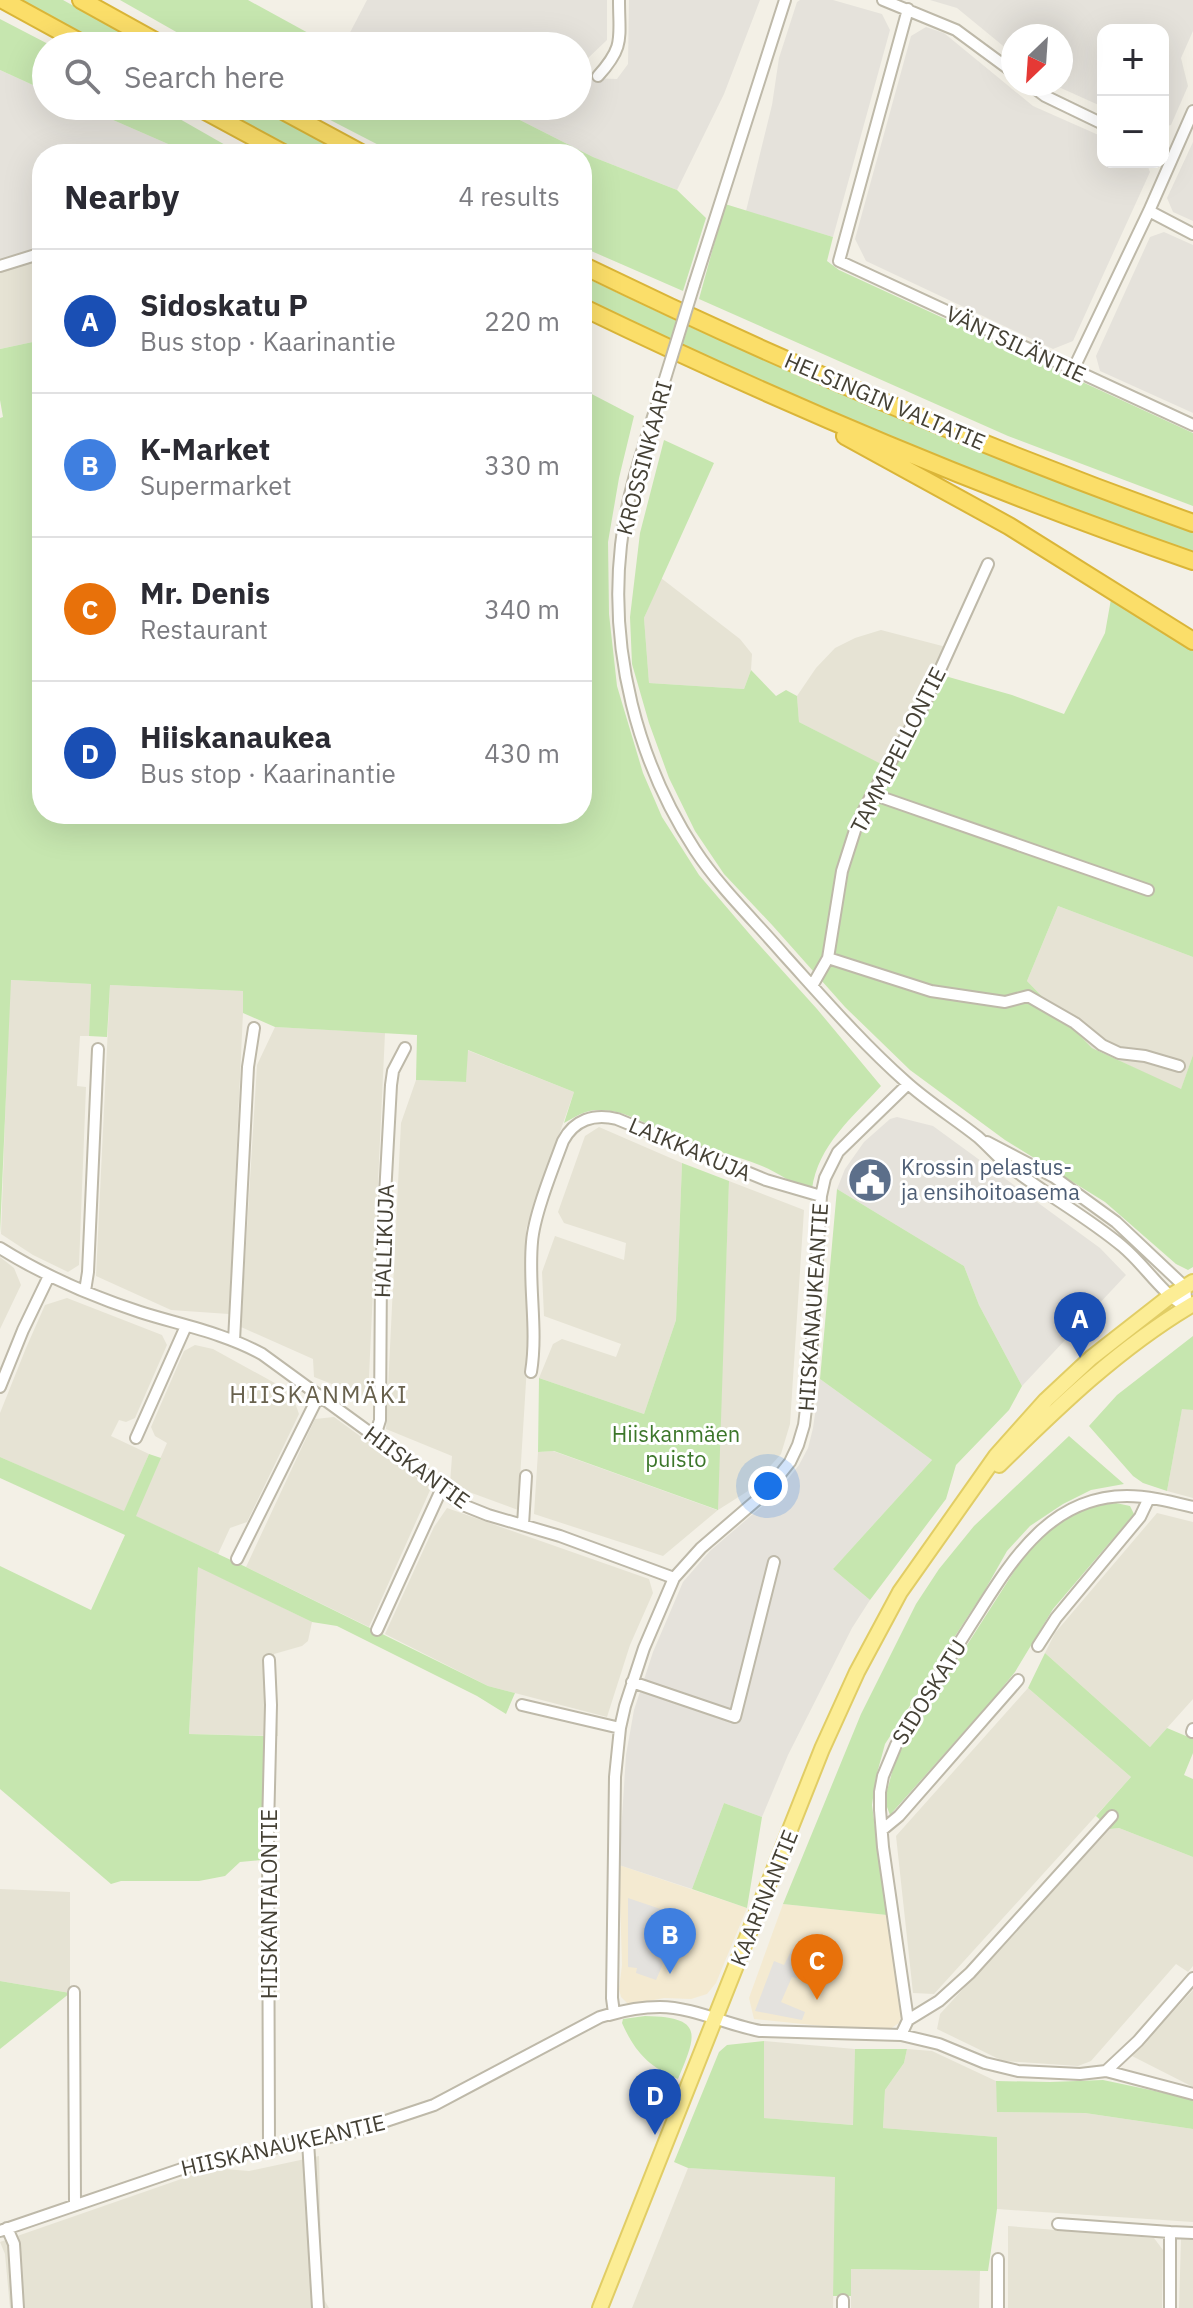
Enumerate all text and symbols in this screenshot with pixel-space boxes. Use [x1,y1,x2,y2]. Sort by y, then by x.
north arrow [1001,24,1073,96]
map controls [1097,24,1169,168]
button: + [1097,24,1169,96]
search box [32,32,592,120]
icon: search [60,54,104,98]
text: Search here [124,57,285,96]
button: − [1097,96,1169,168]
text: Nearby [64,174,179,218]
text: 4 results [458,179,560,213]
text: Sidoskatu P [140,285,308,324]
street label: VÄNTSILÄNTIE [942,298,1091,389]
text: A [81,304,99,338]
text: 220 m [484,304,560,338]
text: Bus stop · Kaarinantie [140,324,396,358]
street label: HELSINGIN VALTATIE [780,345,990,456]
street label: KROSSINKAARI [609,378,678,538]
text: K-Market [140,429,270,468]
text: B [81,448,99,482]
text: 330 m [484,448,560,482]
text: Supermarket [140,468,292,502]
text: Mr. Denis [140,573,270,612]
text: C [82,592,98,626]
text: 340 m [484,592,560,626]
text: Restaurant [140,612,268,646]
street label: TAMMIPELLONTIE [843,662,952,838]
text: Hiiskanaukea [140,717,332,756]
text: D [81,736,99,770]
text: 430 m [484,736,560,770]
text: Bus stop · Kaarinantie [140,756,396,790]
street label: LAIKKAKUJA [625,1110,756,1187]
place label: Krossin pelastus- ja ensihoitoasema [901,1152,1080,1206]
public building icon: Krossin pelastus- ja ensihoitoasema [846,1156,894,1204]
street label: HALLIKUJA [367,1183,400,1299]
street label: HIISKANAUKEANTIE [791,1202,834,1412]
pin: A [1054,1292,1106,1358]
district label: HIISKANMÄKI [229,1378,409,1410]
street label: HIISKANTIE [359,1419,476,1515]
park label: Hiiskanmäen puisto [612,1419,740,1473]
your location [748,1466,788,1506]
street label: SIDOSKATU [885,1634,972,1750]
street label: HIISKANTALONTIE [254,1809,283,1999]
street label: KAARINANTIE [723,1825,804,1970]
pin: B [644,1908,696,1974]
pin: C [791,1934,843,2000]
pin: D [629,2069,681,2135]
street label: HIISKANAUKEANTIE [178,2107,388,2182]

